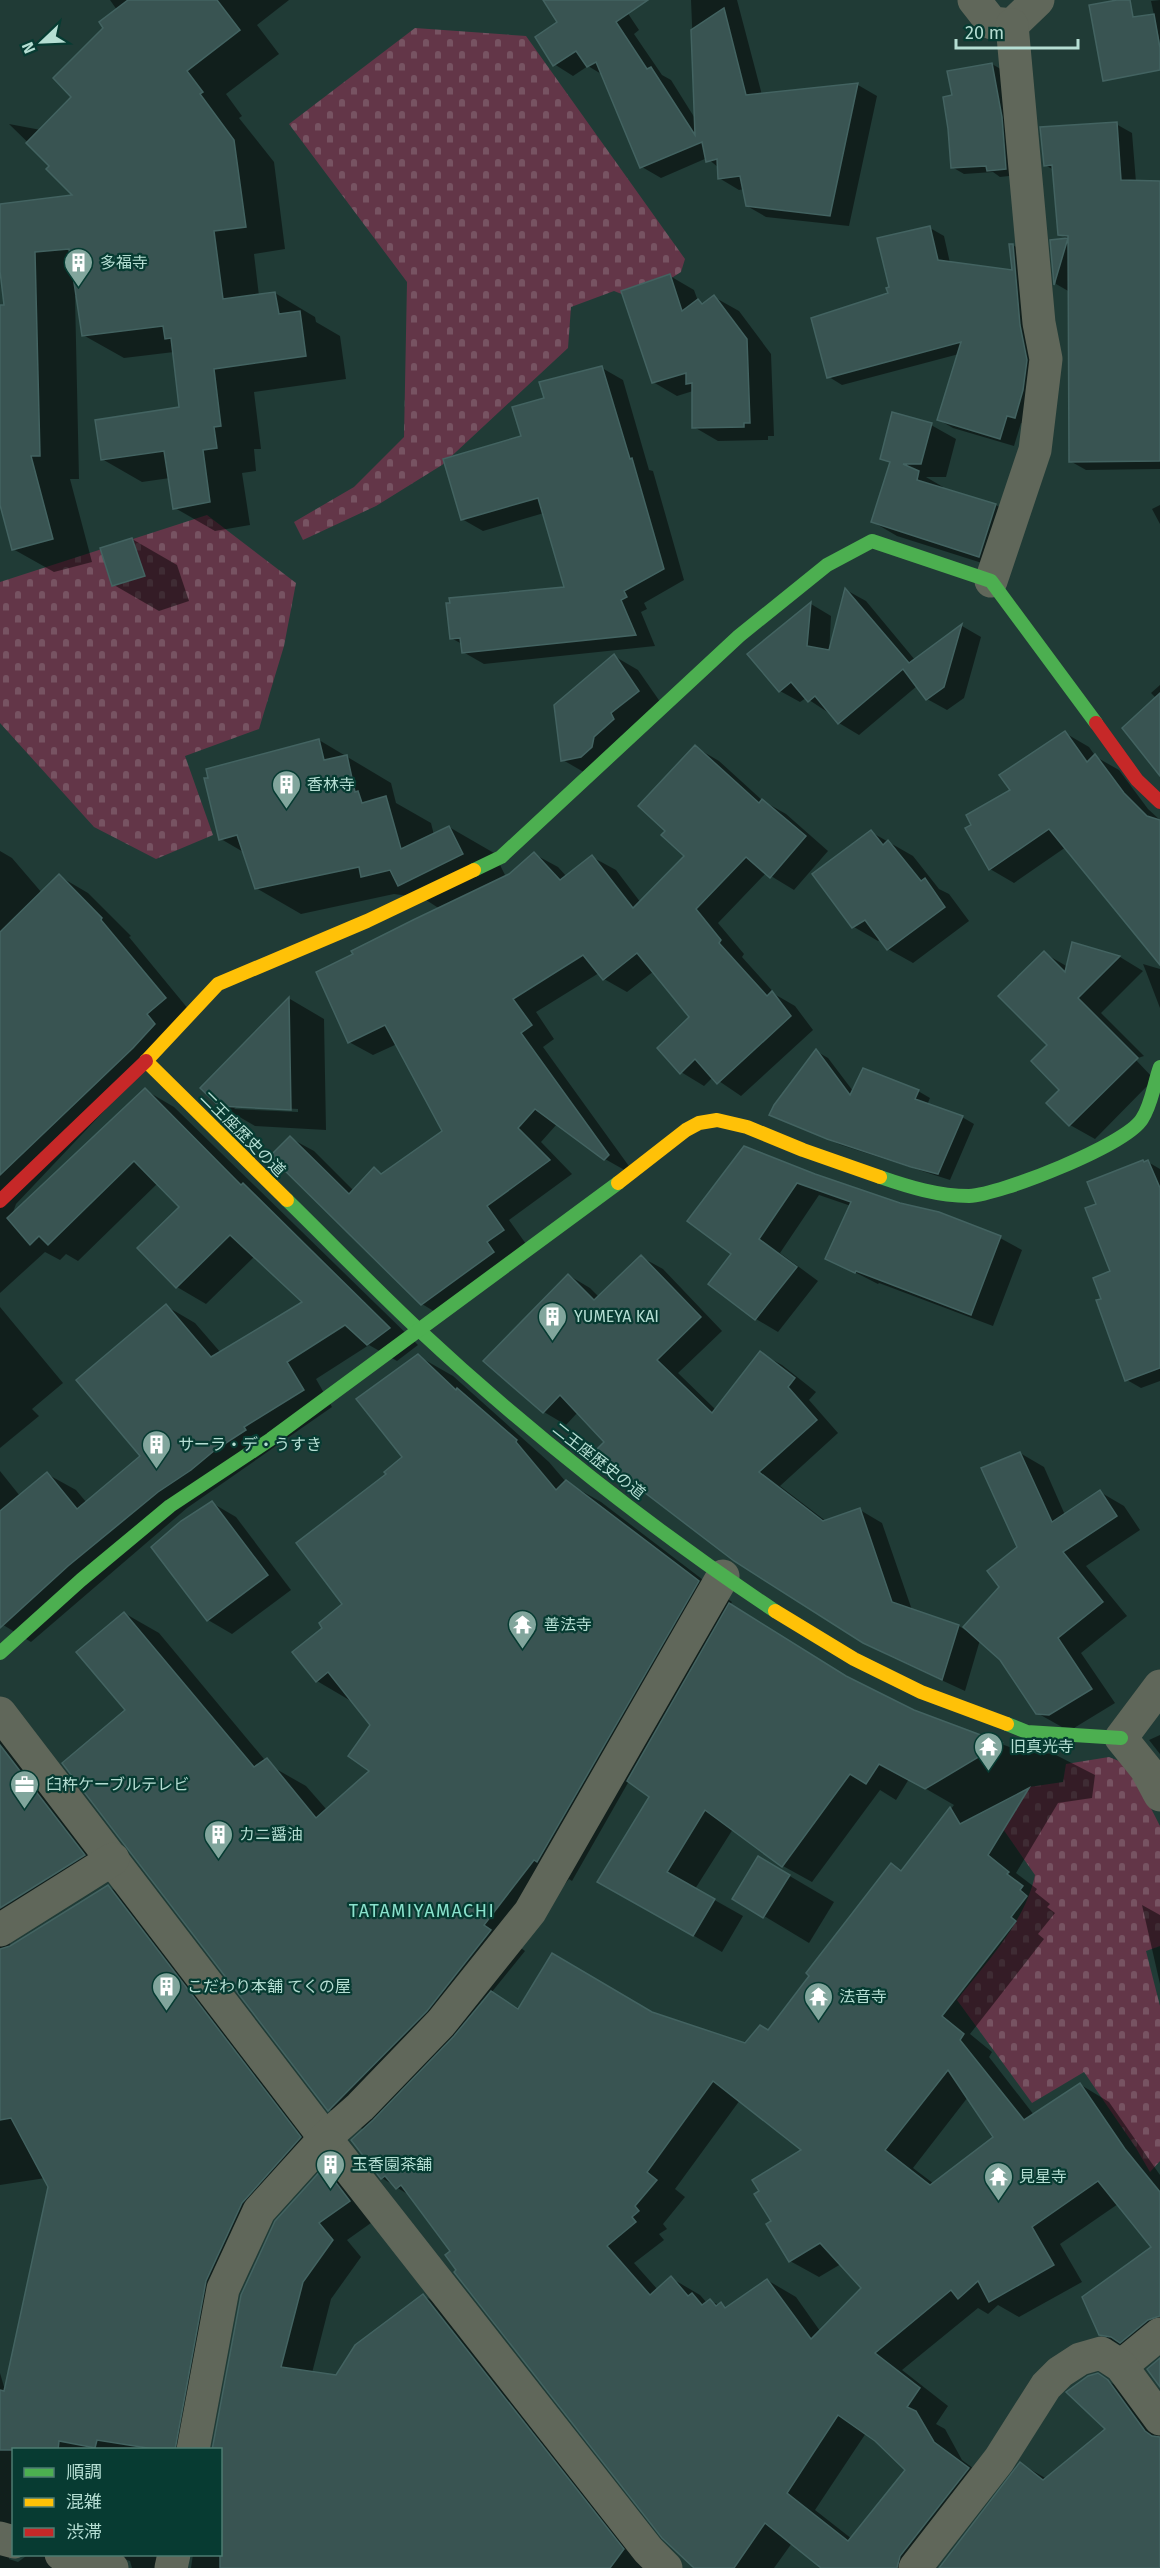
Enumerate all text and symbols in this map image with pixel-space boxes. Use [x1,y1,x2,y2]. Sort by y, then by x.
north arrow [12,12,72,72]
scale bar [956,12,1078,50]
text: 20 m [965,22,1004,44]
text: N [18,39,39,56]
building icon: 多福寺 [63,246,95,288]
place label: 多福寺 [100,253,148,272]
building icon: 香林寺 [270,768,302,810]
place label: 香林寺 [307,775,355,794]
street label: 二王座歴史の道 [197,1088,289,1180]
building icon: YUMEYA KAI [537,1300,569,1342]
place label: YUMEYA KAI [574,1307,659,1326]
street label: 二王座歴史の道 [549,1419,649,1503]
building icon: サーラ・デ・うすき [141,1428,173,1470]
place label: サーラ・デ・うすき [178,1435,322,1454]
temple icon: 善法寺 [507,1608,539,1650]
place label: 善法寺 [544,1615,592,1634]
temple icon: 旧真光寺 [973,1730,1005,1772]
place label: 旧真光寺 [1010,1737,1074,1756]
office icon: 臼杵ケーブルテレビ [9,1768,41,1810]
place label: 臼杵ケーブルテレビ [46,1775,189,1794]
building icon: カニ醤油 [202,1818,234,1860]
place label: カニ醤油 [239,1825,303,1844]
district label: TATAMIYAMACHI [349,1900,495,1922]
building icon: こだわり本舗 てくの屋 [150,1970,182,2012]
place label: こだわり本舗 てくの屋 [187,1977,351,1996]
temple icon: 法音寺 [802,1980,834,2022]
place label: 法音寺 [839,1987,887,2006]
building icon: 玉香園茶舗 [315,2148,347,2190]
place label: 玉香園茶舗 [352,2155,432,2174]
temple icon: 見星寺 [982,2160,1014,2202]
place label: 見星寺 [1019,2167,1067,2186]
legend [12,2448,222,2556]
text: 順調 [66,2461,102,2483]
text: 混雑 [66,2491,102,2513]
text: 渋滞 [66,2521,102,2543]

